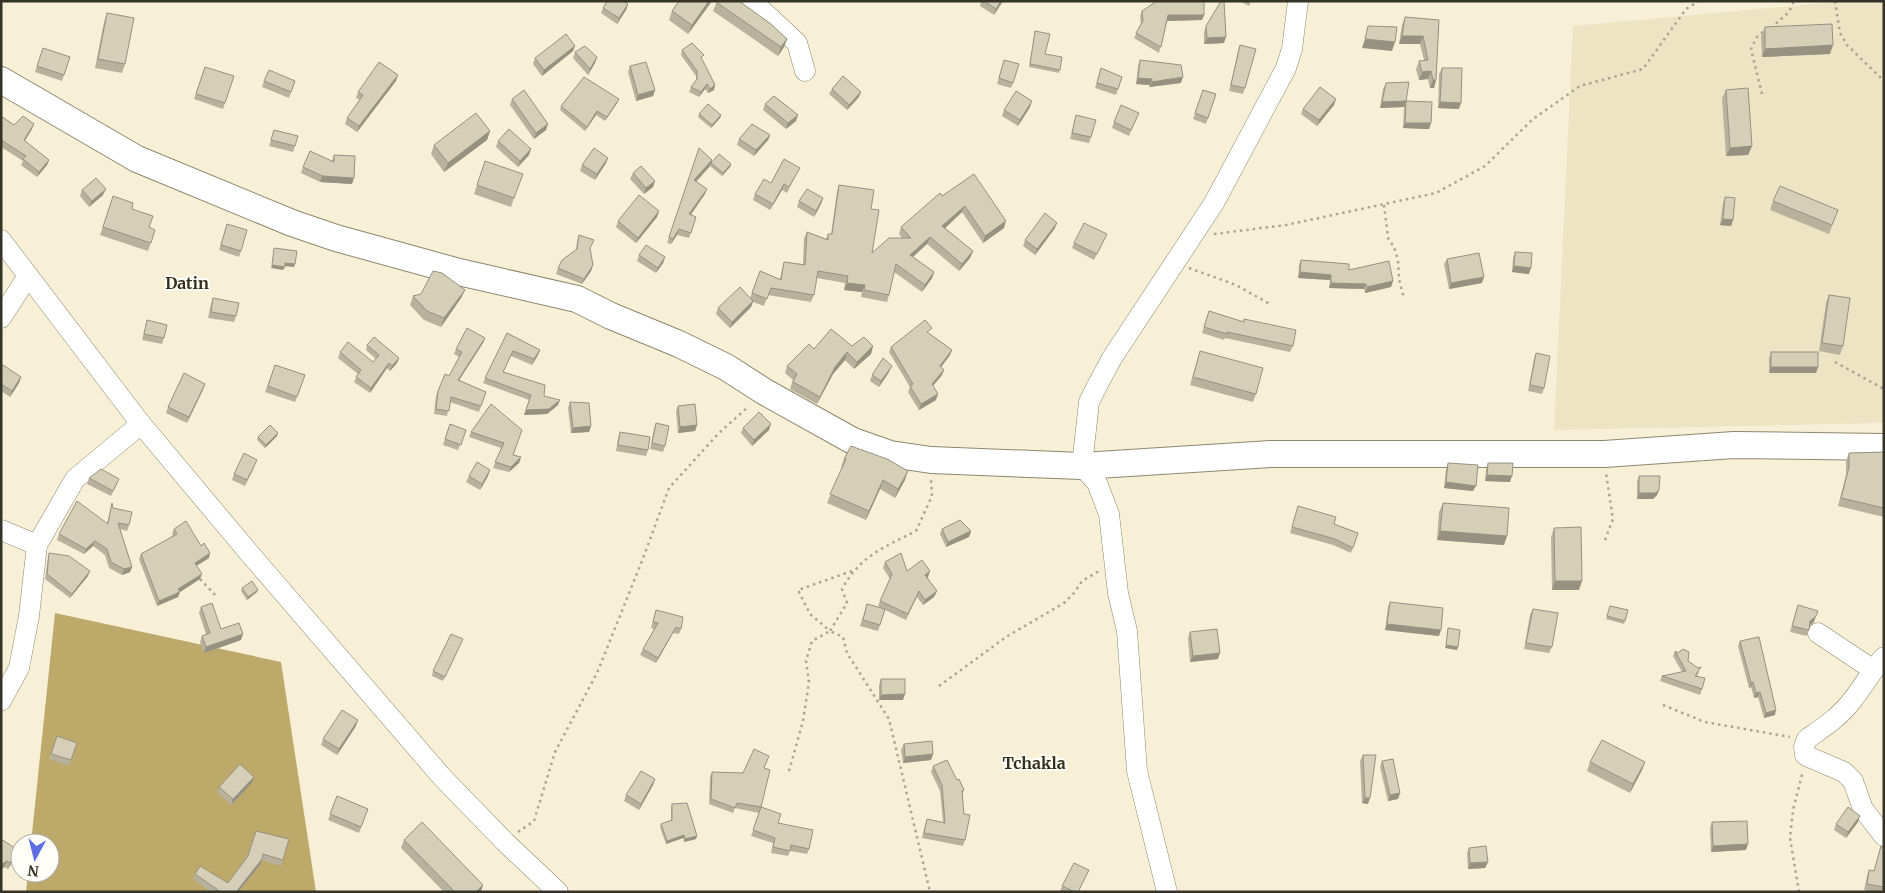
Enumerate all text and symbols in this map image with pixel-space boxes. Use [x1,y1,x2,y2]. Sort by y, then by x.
district label: Datin [165,273,209,293]
district label: Tchakla [1002,753,1066,773]
north arrow [10,833,60,883]
text: N [27,861,40,881]

